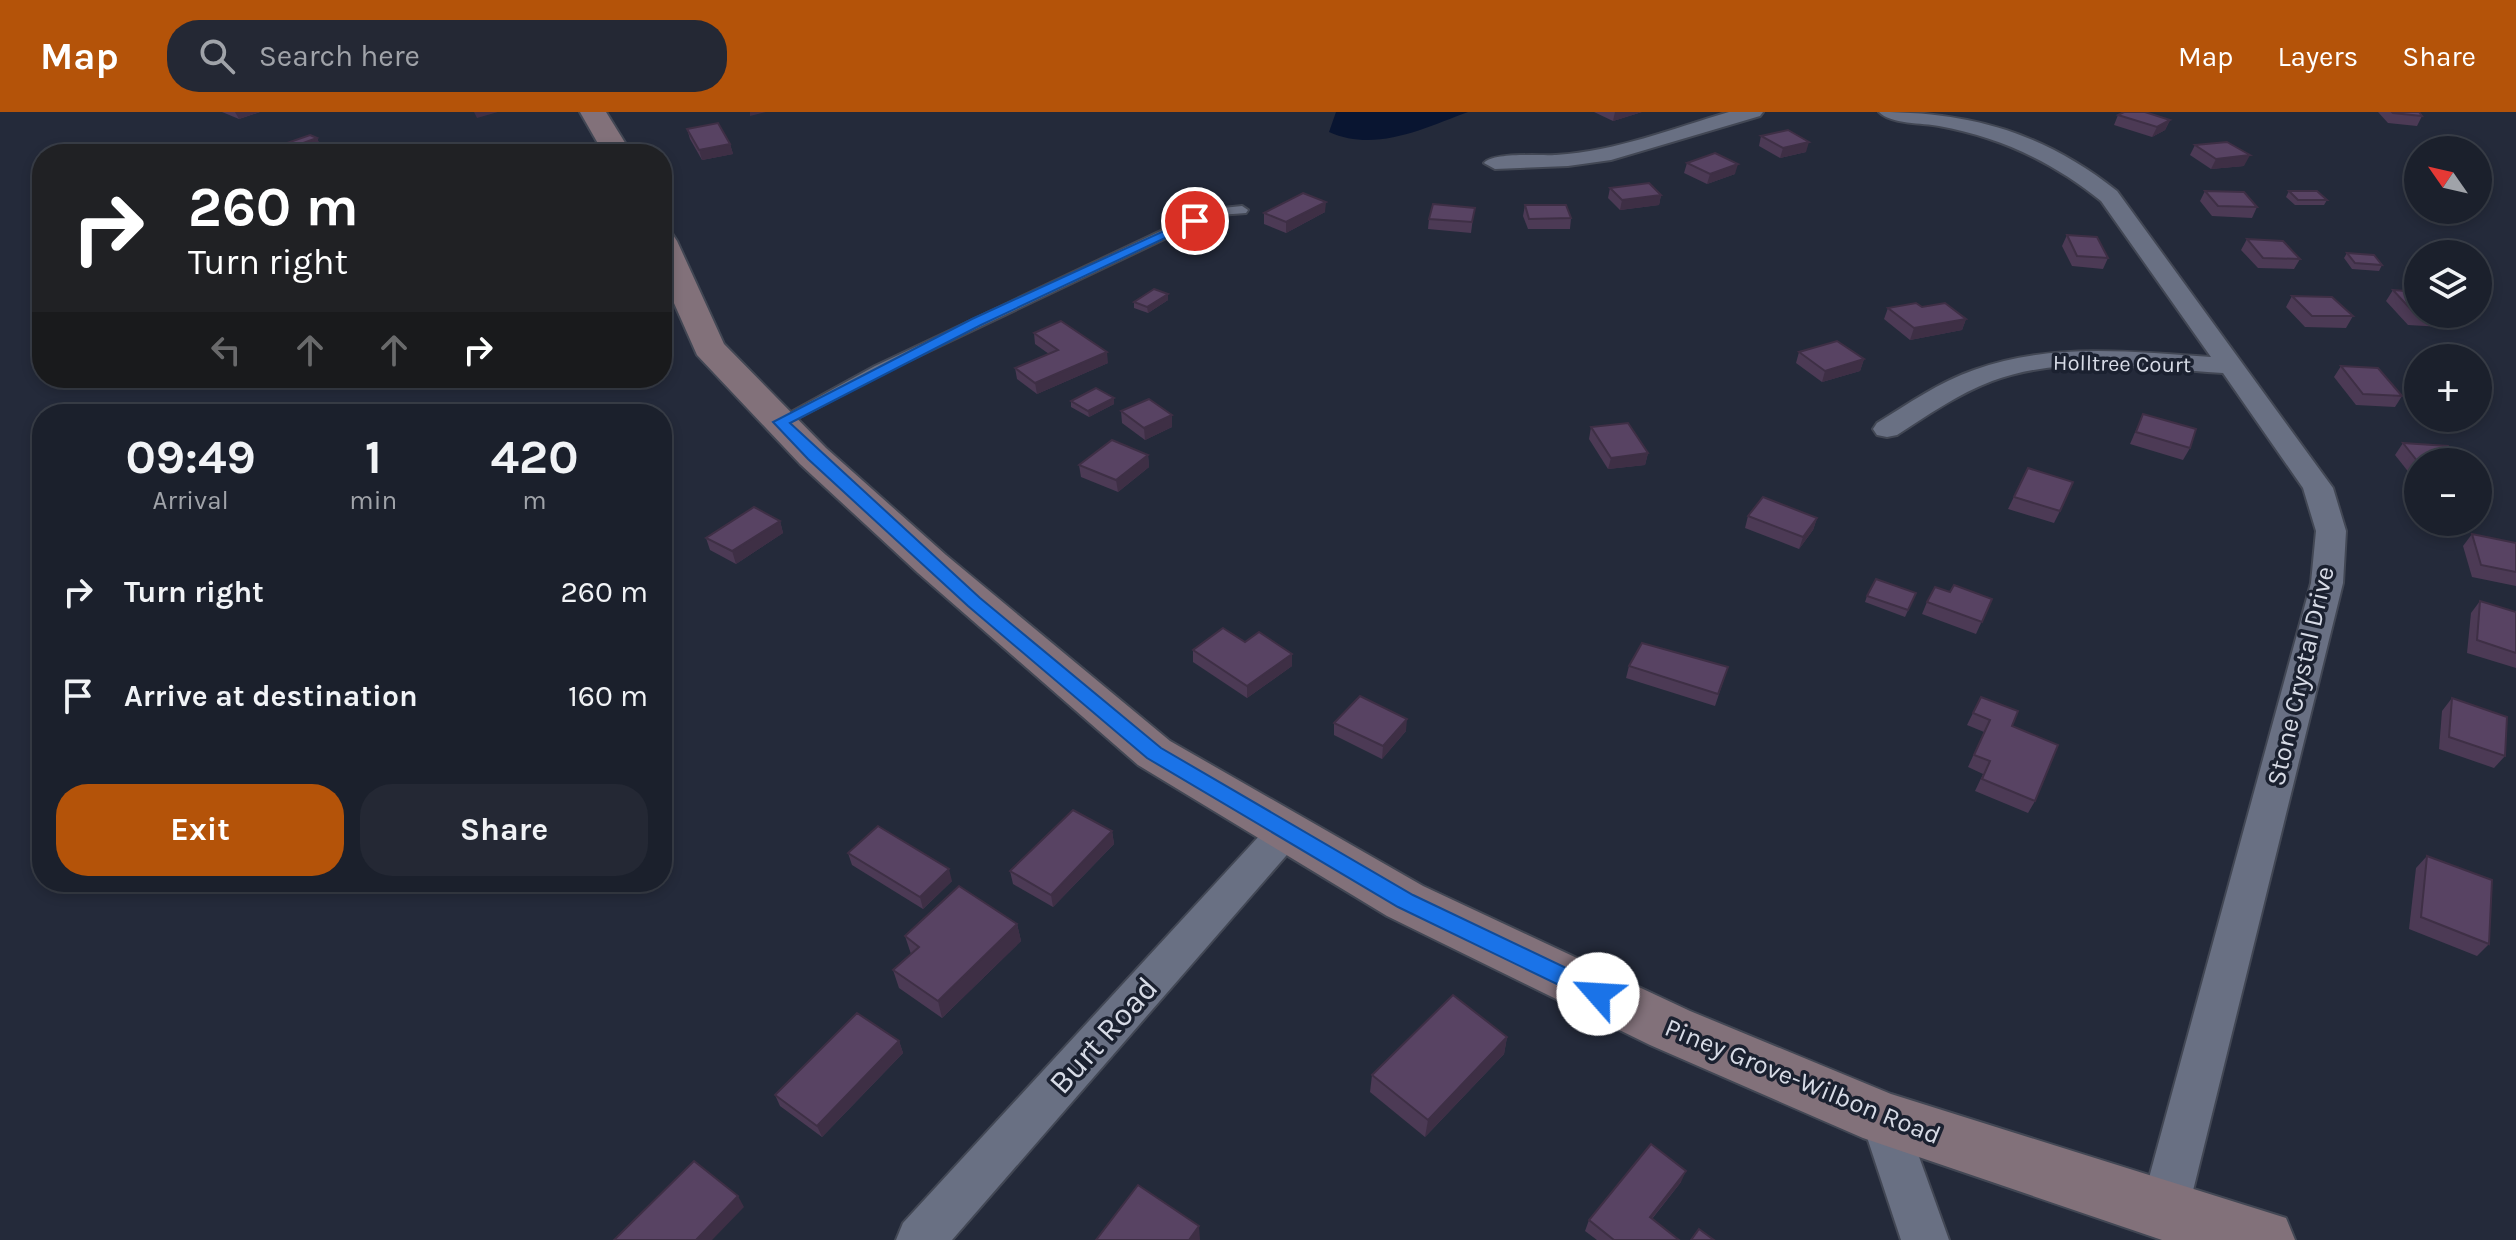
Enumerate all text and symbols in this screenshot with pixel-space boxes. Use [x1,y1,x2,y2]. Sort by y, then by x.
search box [167,20,727,92]
text: Map [40,34,119,79]
icon: search [195,34,239,78]
text: Search here [259,38,420,74]
text: Map [2178,40,2233,73]
text: Layers [2277,40,2358,73]
text: Share [2402,40,2476,73]
north arrow [2404,136,2492,224]
map controls [2404,136,2492,536]
text: 260 m [188,174,359,239]
icon: right [56,176,160,280]
pin [1161,187,1229,255]
icon: arrive [1173,199,1217,243]
button: layers [2404,240,2492,328]
text: Turn right [188,241,348,283]
icon: left [204,328,248,372]
icon: ahead [288,328,332,372]
icon: ahead [372,328,416,372]
icon: right [456,328,500,372]
button: + [2404,344,2492,432]
street label: Holltree Court [2053,350,2191,378]
text: 09:49 [125,429,256,485]
text: 1 [365,429,382,485]
text: 420 [491,429,579,485]
button: − [2404,448,2492,536]
text: Arrival [153,485,229,516]
text: min [349,485,397,516]
text: m [522,485,547,516]
street label: Stone Crystal Drive [2260,563,2341,789]
icon: right [56,570,100,614]
text: Turn right [124,574,264,610]
text: 260 m [560,574,648,610]
icon: arrive [56,674,100,718]
text: Arrive at destination [124,678,418,714]
text: 160 m [568,678,648,714]
button: Exit [56,784,344,876]
button: Share [360,784,648,876]
position arrow [1556,952,1640,1036]
street label: Burt Road [1041,969,1165,1101]
street label: Piney Grove-Wilbon Road [1660,1012,1945,1151]

